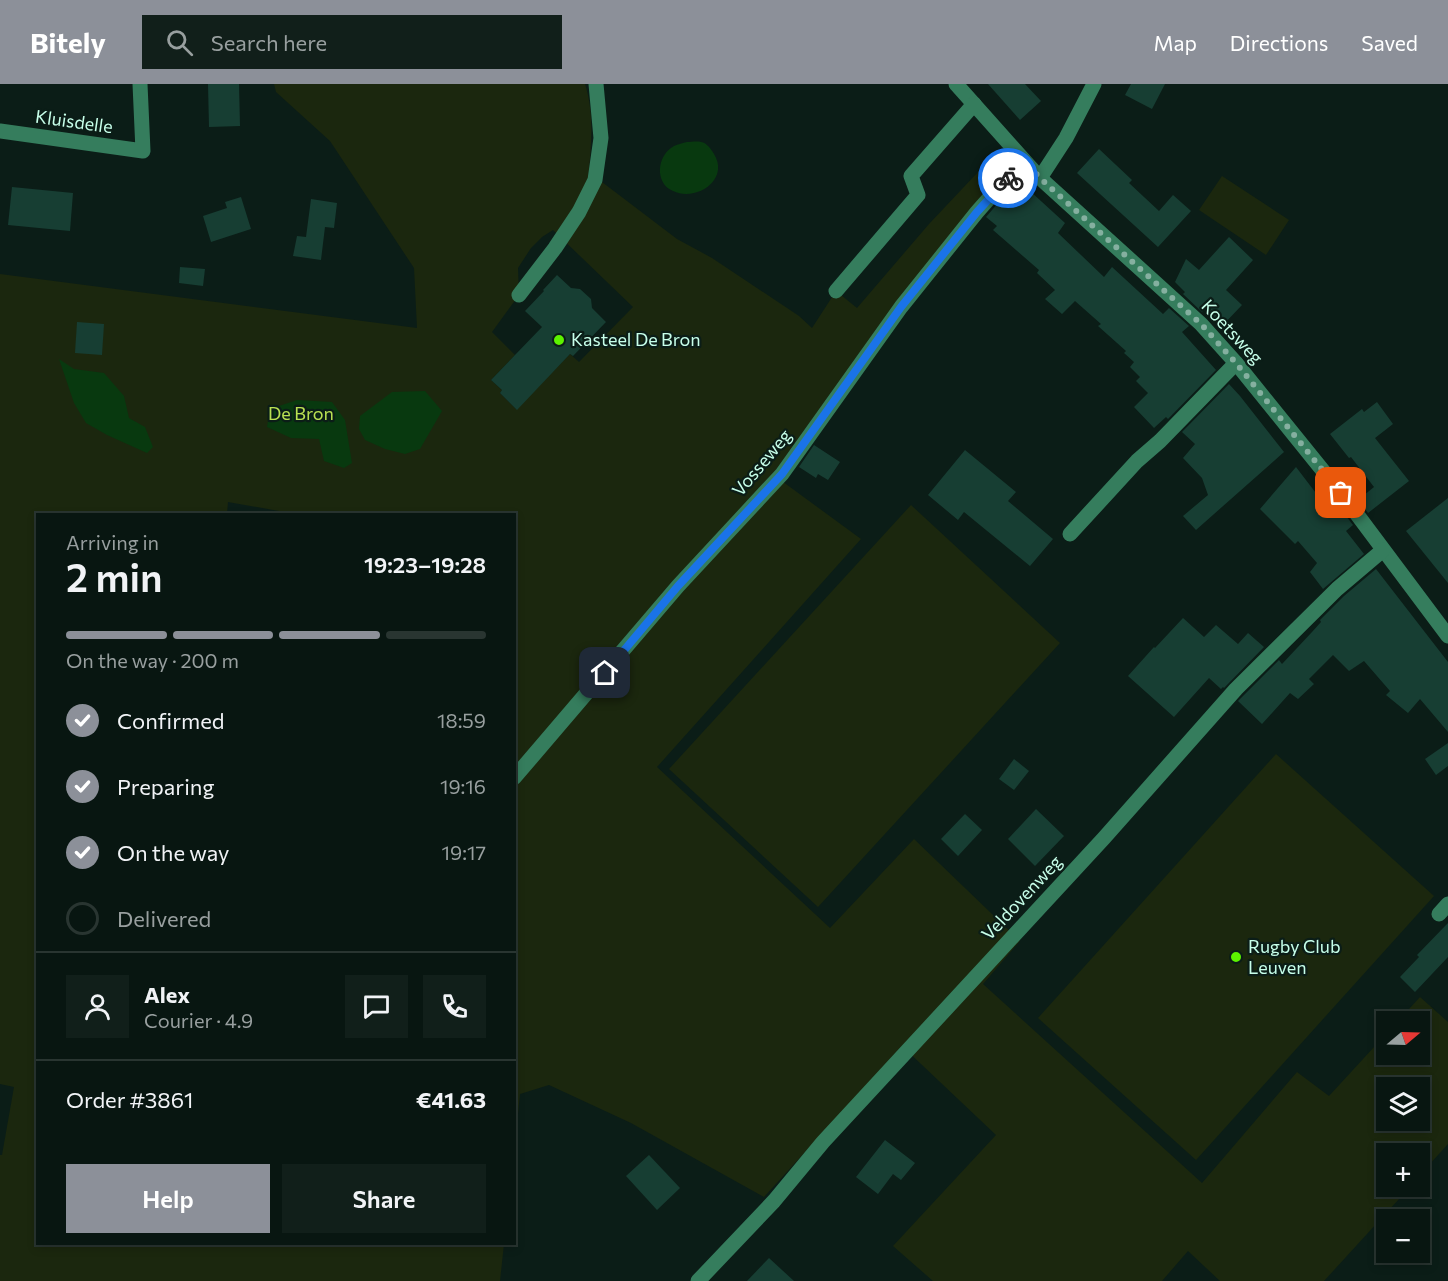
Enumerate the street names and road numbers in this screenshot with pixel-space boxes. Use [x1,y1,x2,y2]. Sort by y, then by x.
street label: Kluisdelle [34,105,114,137]
street label: Koetsweg [1197,294,1268,368]
street label: Vosseweg [727,424,796,500]
street label: Veldovenweg [976,850,1066,944]

